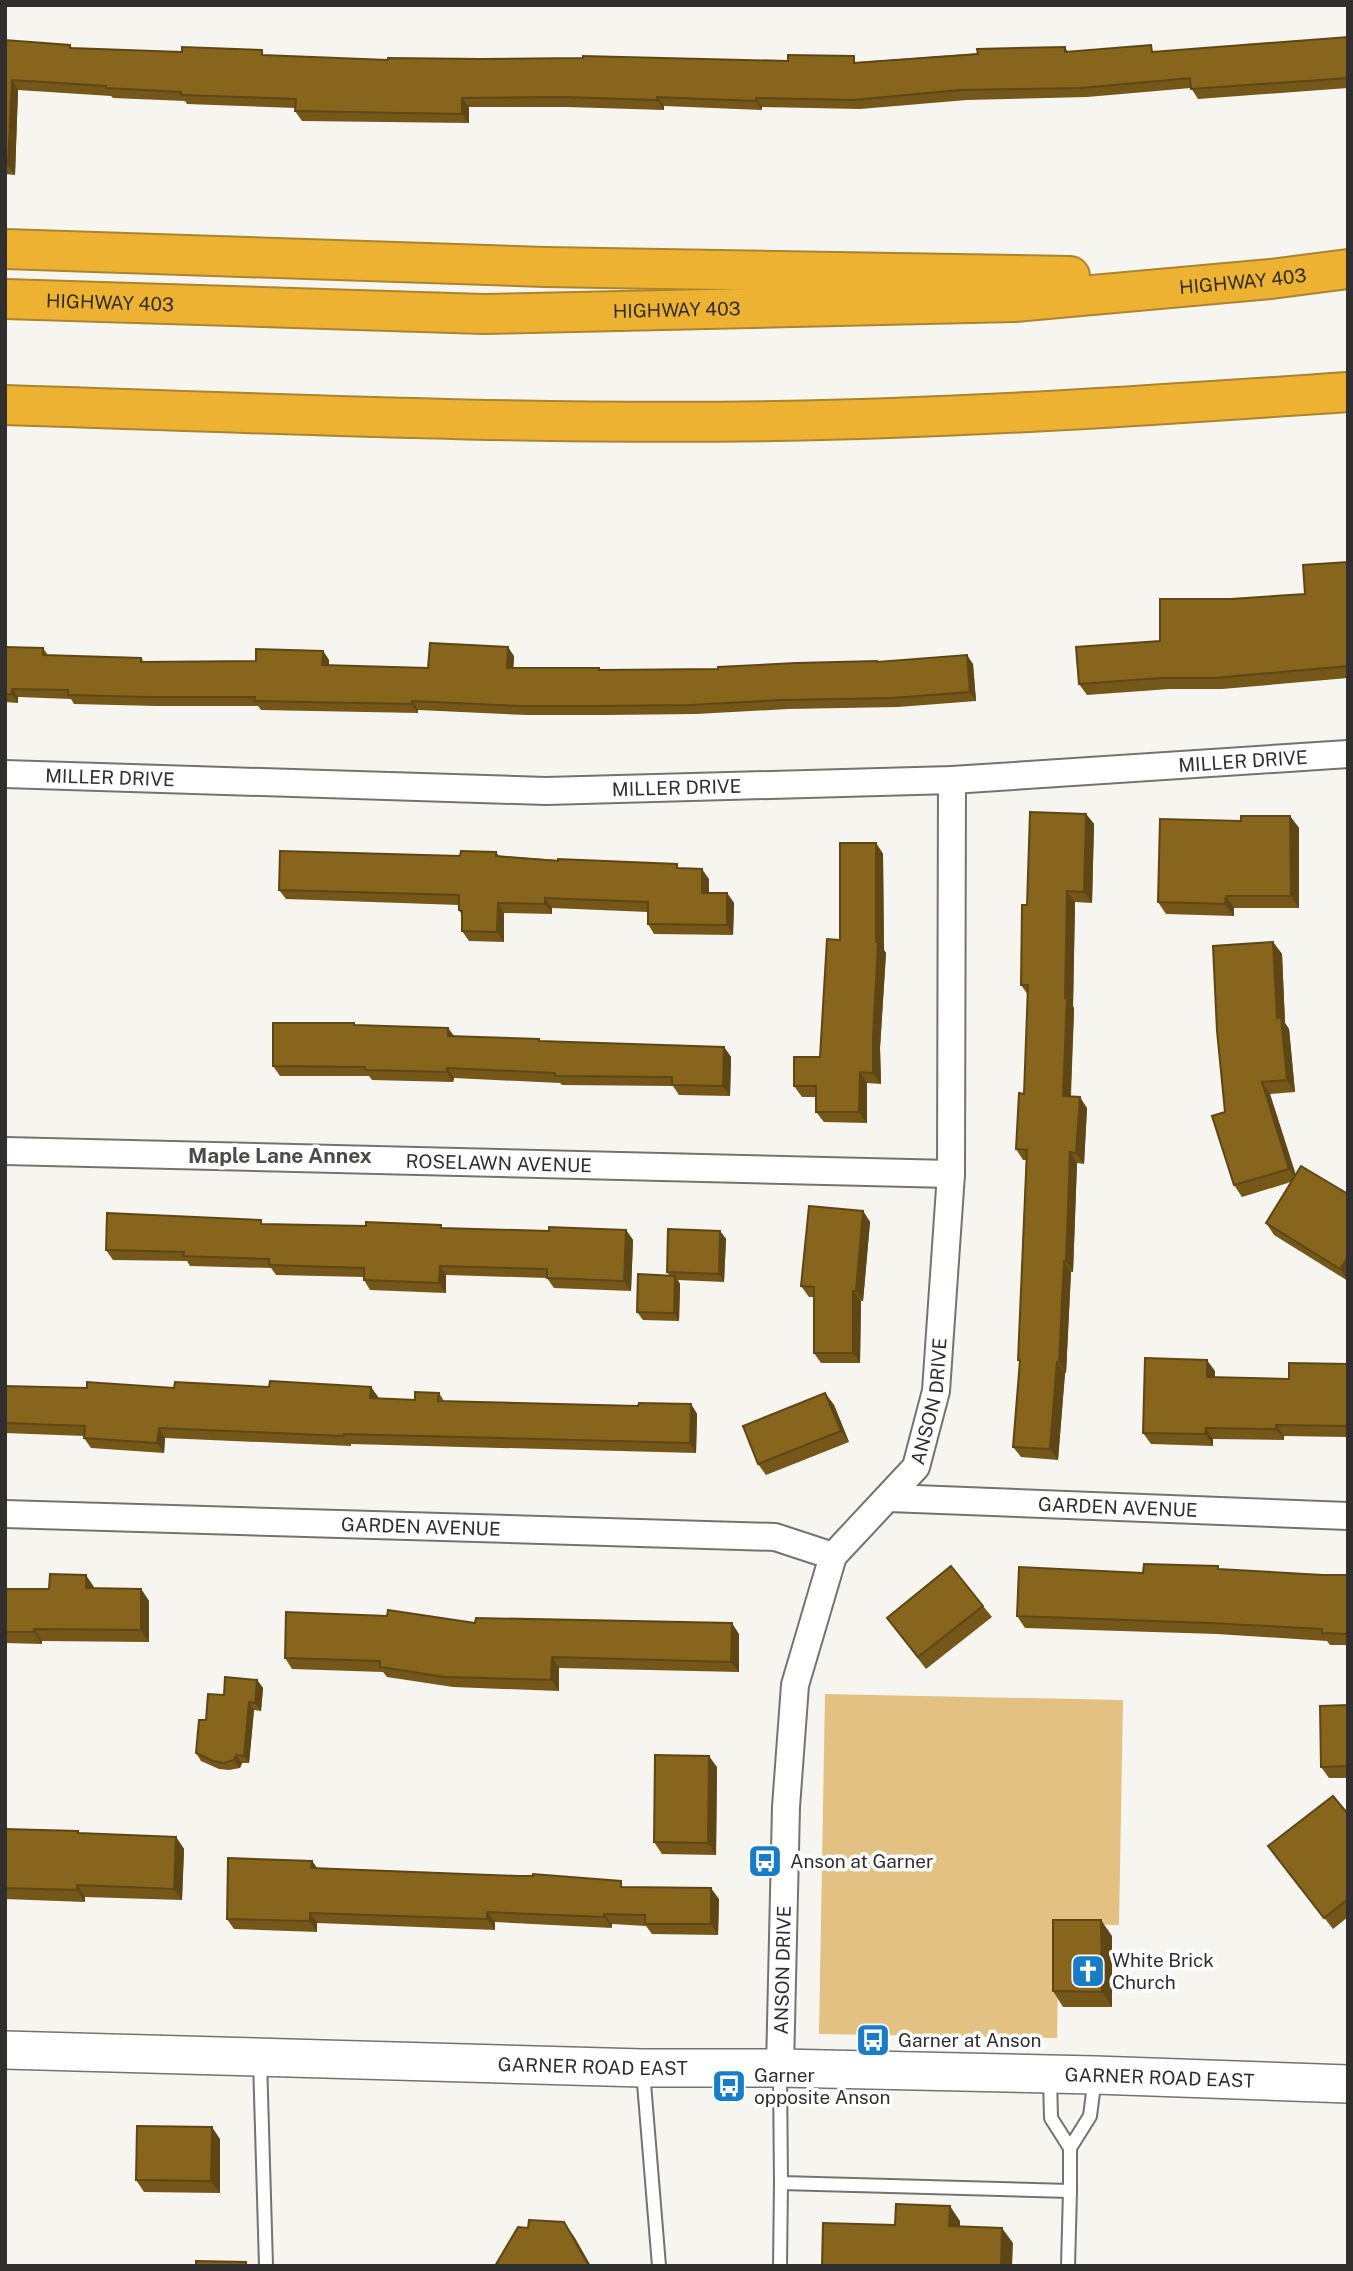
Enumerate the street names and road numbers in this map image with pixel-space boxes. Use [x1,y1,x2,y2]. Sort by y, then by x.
street label: HIGHWAY 403 [1178,264,1308,298]
street label: HIGHWAY 403 [46,289,174,315]
street label: HIGHWAY 403 [613,297,741,322]
street label: MILLER DRIVE [1178,746,1308,776]
street label: MILLER DRIVE [45,764,175,790]
street label: MILLER DRIVE [612,775,742,800]
street label: ROSELAWN AVENUE [406,1150,592,1176]
street label: ANSON DRIVE [906,1337,951,1467]
street label: GARDEN AVENUE [1038,1493,1198,1521]
street label: GARDEN AVENUE [341,1513,501,1540]
street label: ANSON DRIVE [770,1905,795,2035]
street label: GARNER ROAD EAST [498,2053,688,2079]
street label: GARNER ROAD EAST [1064,2063,1255,2092]

